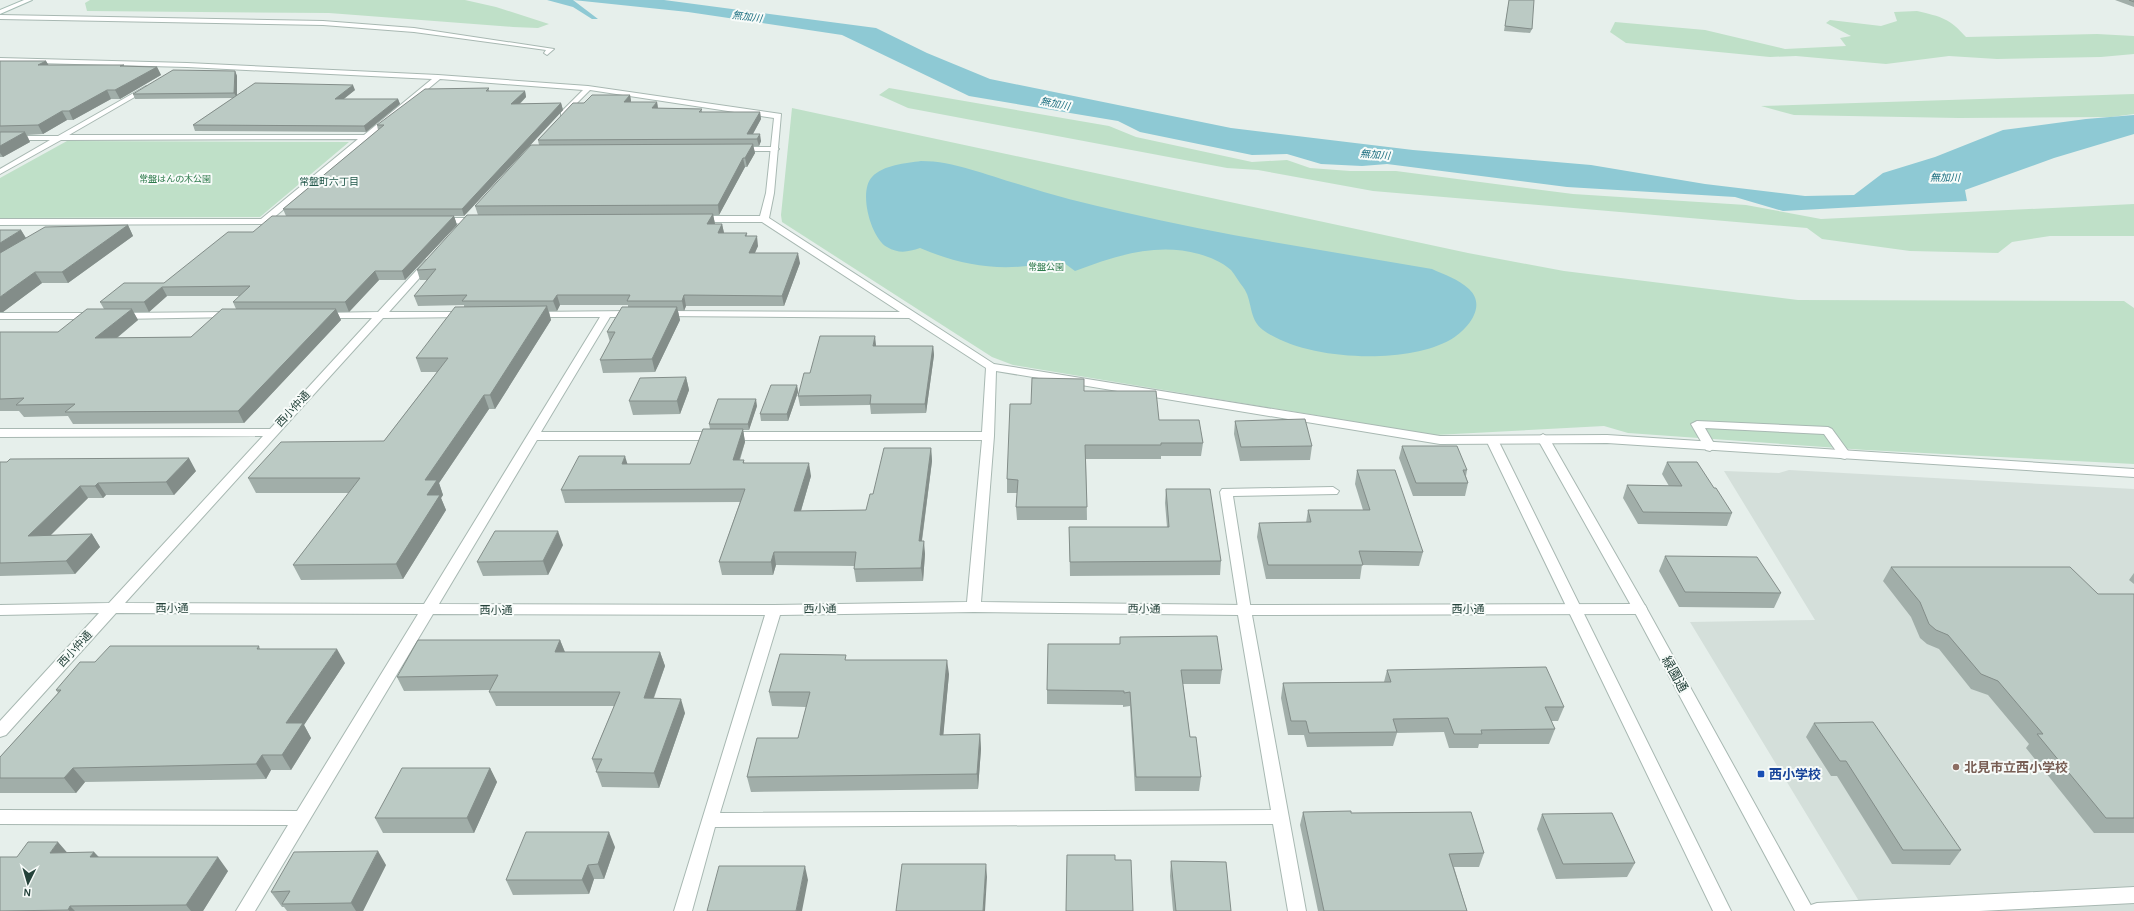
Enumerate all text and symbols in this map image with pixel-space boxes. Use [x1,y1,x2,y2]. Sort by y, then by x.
water label: 無加川 [731,9,764,25]
water label: 無加川 [1039,95,1072,113]
water label: 無加川 [1360,148,1391,162]
water label: 無加川 [1930,172,1961,184]
park label: 常盤はんの木公園 [139,174,211,184]
district label: 常盤町六丁目 [299,176,359,188]
park label: 常盤公園 [1028,262,1064,272]
street label: 西小仲通 [273,388,313,430]
street label: 西小通 [156,602,189,615]
street label: 西小通 [803,602,837,616]
street label: 西小通 [1127,602,1161,616]
street label: 西小通 [1452,603,1485,616]
street label: 西小通 [480,604,513,617]
street label: 西小仲通 [55,628,95,670]
street label: 緑園通 [1659,653,1691,695]
place label: 北見市立西小学校 [1964,760,2068,775]
marker: 北見市立西小学校 [1951,762,1961,772]
place label: 西小学校 [1769,767,1821,782]
marker: 西小学校 [1756,769,1766,779]
north arrow [8,863,48,903]
text: N [23,886,32,899]

